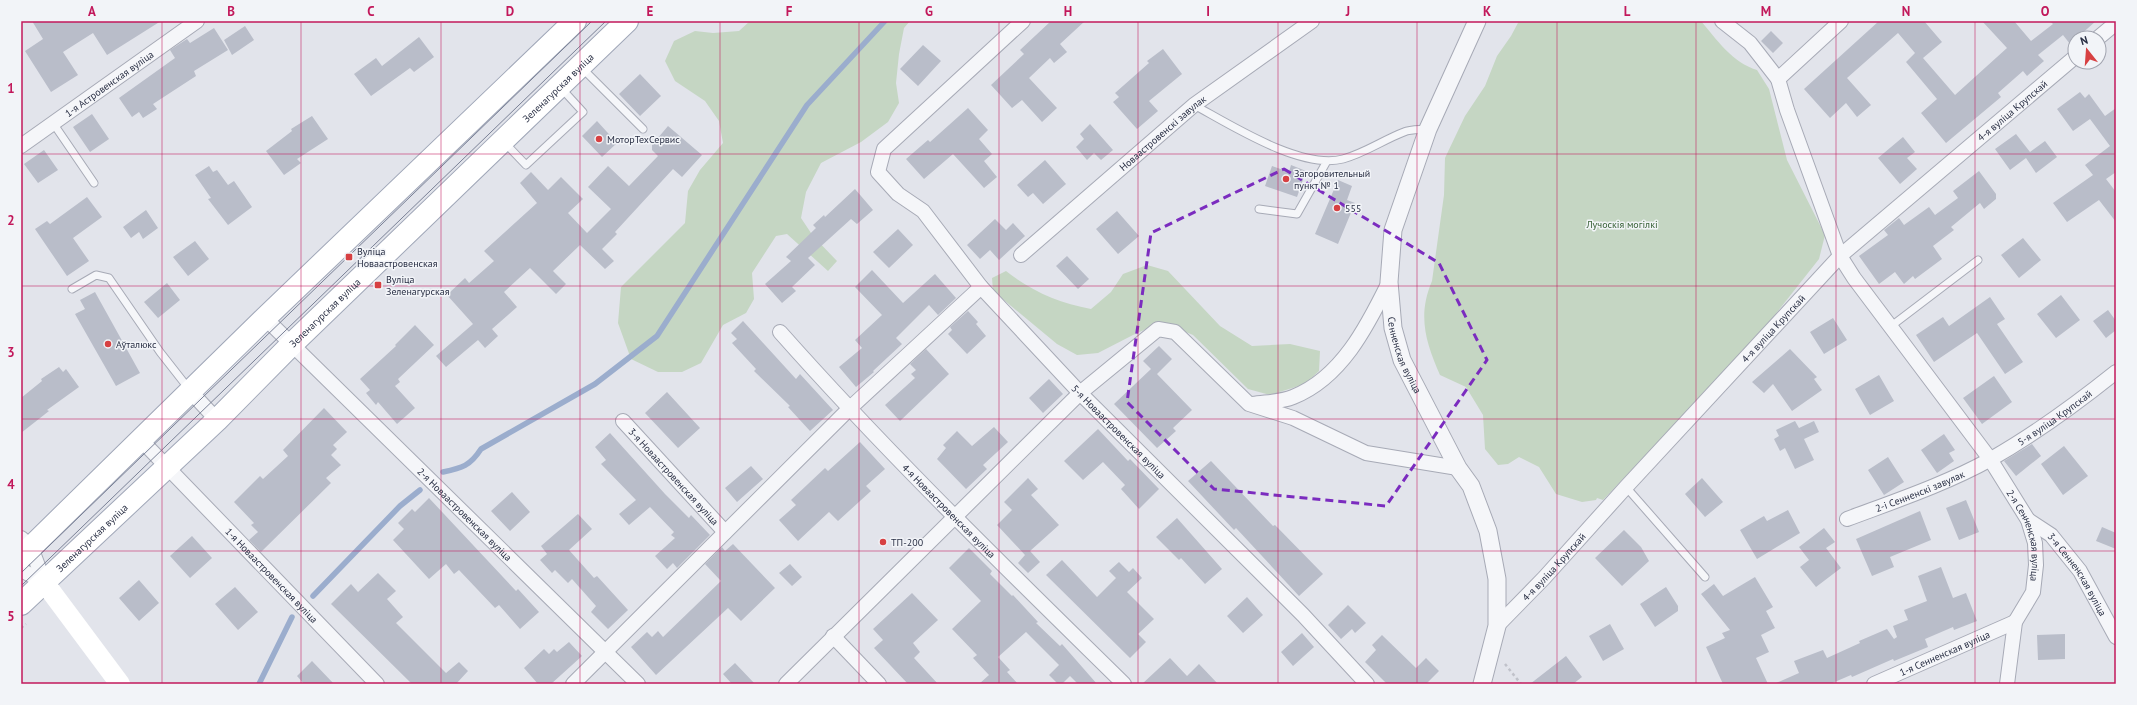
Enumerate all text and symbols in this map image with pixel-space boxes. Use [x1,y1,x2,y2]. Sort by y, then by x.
text: A [88,3,96,20]
text: B [227,3,235,20]
text: C [367,3,375,20]
text: D [506,3,514,20]
text: E [647,3,654,20]
text: F [786,3,793,20]
text: G [925,3,933,20]
text: H [1064,3,1072,20]
text: I [1206,3,1210,20]
text: J [1345,3,1350,20]
text: K [1483,3,1491,20]
text: L [1624,3,1631,20]
text: M [1761,3,1771,20]
text: N [1902,3,1910,20]
text: O [2041,3,2050,20]
north arrow [2067,30,2107,70]
text: N [2079,33,2090,48]
street label: 1-я Астровенская вуліца [62,48,156,120]
street label: Зеленагурская вуліца [520,51,597,125]
street label: 4-я вуліца Крупскай [1975,77,2050,144]
text: 1 [7,80,15,97]
street label: Новаастровенскі завулак [1117,92,1209,174]
place label: МоторТехСервис [607,133,680,146]
marker: МоторТехСервис [594,134,604,144]
place label: Загоровительный пункт № 1 [1294,167,1370,192]
marker: Загоровительный пункт № 1 [1281,174,1291,184]
place label: 555 [1345,202,1361,215]
marker: 555 [1332,203,1342,213]
text: 2 [7,212,15,229]
park label: Лучоскія могілкі [1585,218,1658,231]
place label: Вуліца Новаастровенская [357,245,438,270]
marker: Вуліца Новаастровенская [344,252,354,262]
place label: Вуліца Зеленагурская [386,273,450,298]
street label: Зеленагурская вуліца [287,276,363,350]
marker: Вуліца Зеленагурская [373,280,383,290]
street label: 4-я вуліца Крупскай [1739,292,1808,365]
street label: Сенненская вуліца [1385,316,1424,396]
place label: Аўталюкс [116,338,157,351]
marker: Аўталюкс [103,339,113,349]
text: 3 [7,344,15,361]
street label: 5-я Новаастровенская вуліца [1069,382,1168,482]
street label: 5-я вуліца Крупскай [2015,387,2095,449]
street label: 3-я Новаастровенская вуліца [625,425,721,528]
street label: 4-я Новаастровенская вуліца [899,461,998,561]
street label: 2-я Новаастровенская вуліца [414,465,515,564]
street label: 2-і Сенненскі завулак [1874,468,1967,515]
text: 4 [7,476,15,493]
street label: 2-я Сенненская вуліца [2004,487,2042,582]
street label: Зеленагурская вуліца [53,501,131,575]
street label: 1-я Новаастровенская вуліца [222,525,320,626]
street label: 4-я вуліца Крупскай [1519,530,1589,604]
street label: 3-я Сенненская вуліца [2045,530,2109,618]
place label: ТП-200 [891,536,924,549]
marker: ТП-200 [878,537,888,547]
text: 5 [7,608,15,625]
street label: 1-я Сенненская вуліца [1897,628,1992,679]

